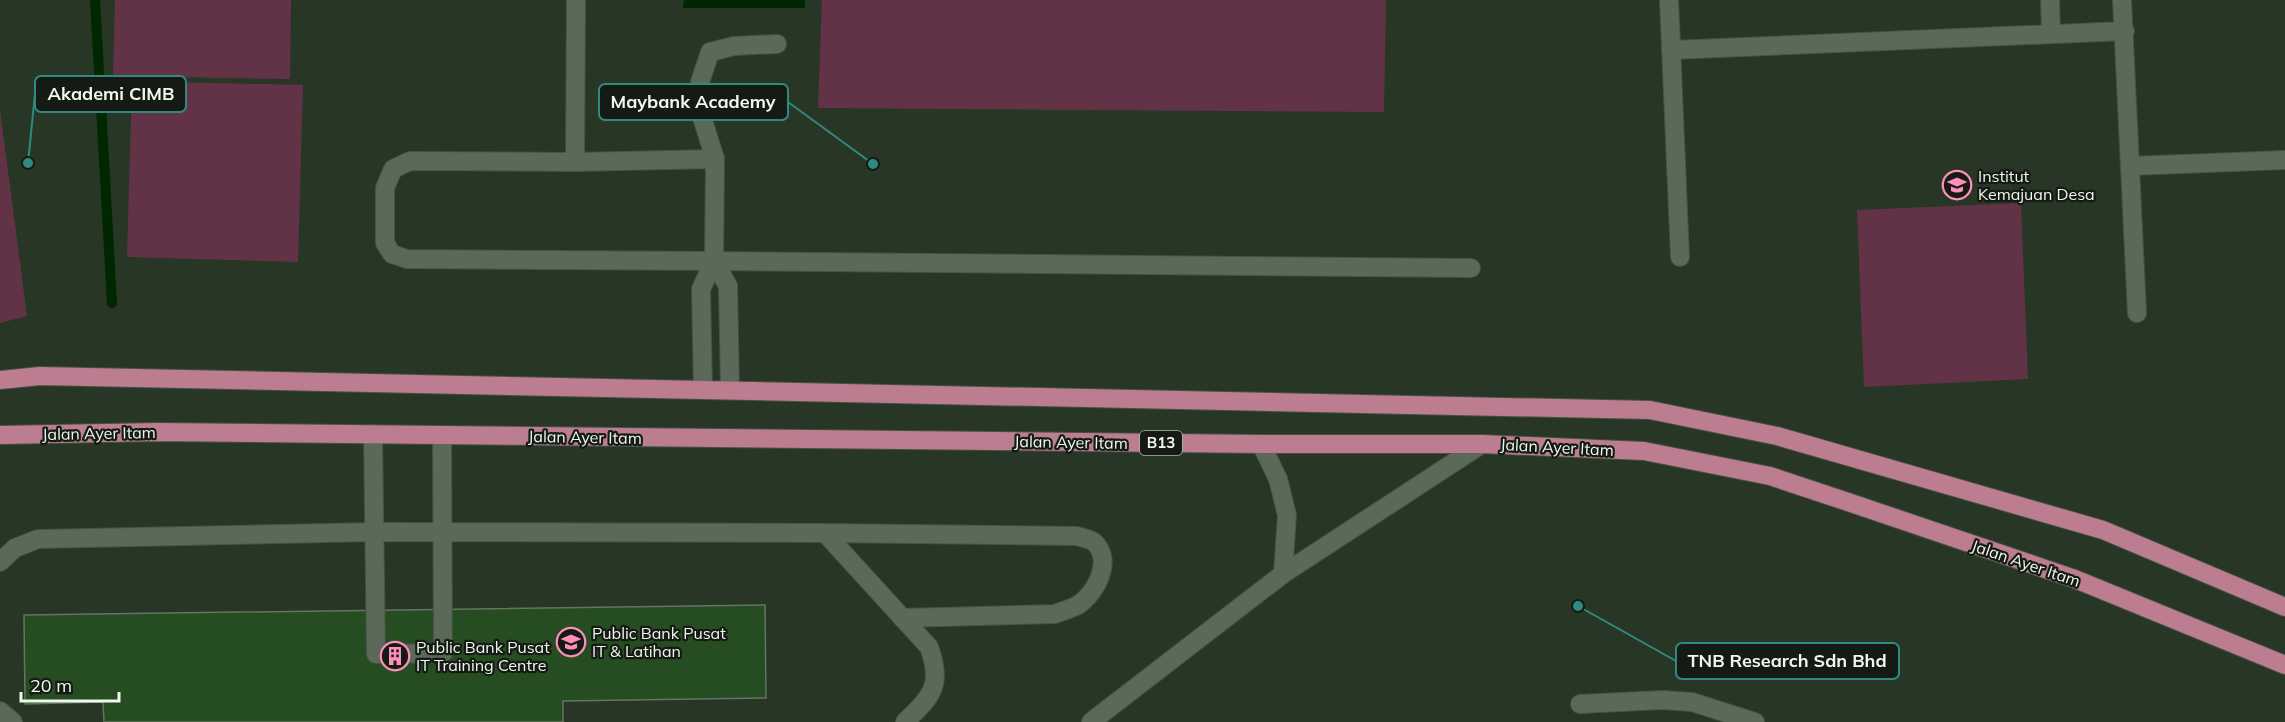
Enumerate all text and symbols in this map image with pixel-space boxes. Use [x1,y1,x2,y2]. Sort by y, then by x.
callout: Akademi CIMB [35,76,186,112]
text: Akademi CIMB [48,82,174,105]
callout: Maybank Academy [599,84,788,120]
text: Maybank Academy [610,90,776,113]
place label: Institut Kemajuan Desa [1978,166,2095,204]
school or university icon: Institut Kemajuan Desa [1941,169,1973,201]
street label: Jalan Ayer Itam [42,422,156,444]
street label: Jalan Ayer Itam [528,426,642,448]
street label: Jalan Ayer Itam [1014,431,1128,453]
road number: B13 [1140,431,1182,455]
street label: Jalan Ayer Itam [1500,434,1614,460]
street label: Jalan Ayer Itam [1969,535,2083,591]
place label: Public Bank Pusat IT & Latihan [592,623,726,661]
school or university icon: Public Bank Pusat IT & Latihan [555,626,587,658]
place label: Public Bank Pusat IT Training Centre [416,637,550,675]
building icon: Public Bank Pusat IT Training Centre [379,640,411,672]
callout: TNB Research Sdn Bhd [1676,643,1899,679]
text: TNB Research Sdn Bhd [1687,649,1887,672]
scale bar [21,665,118,703]
text: 20 m [30,674,72,697]

